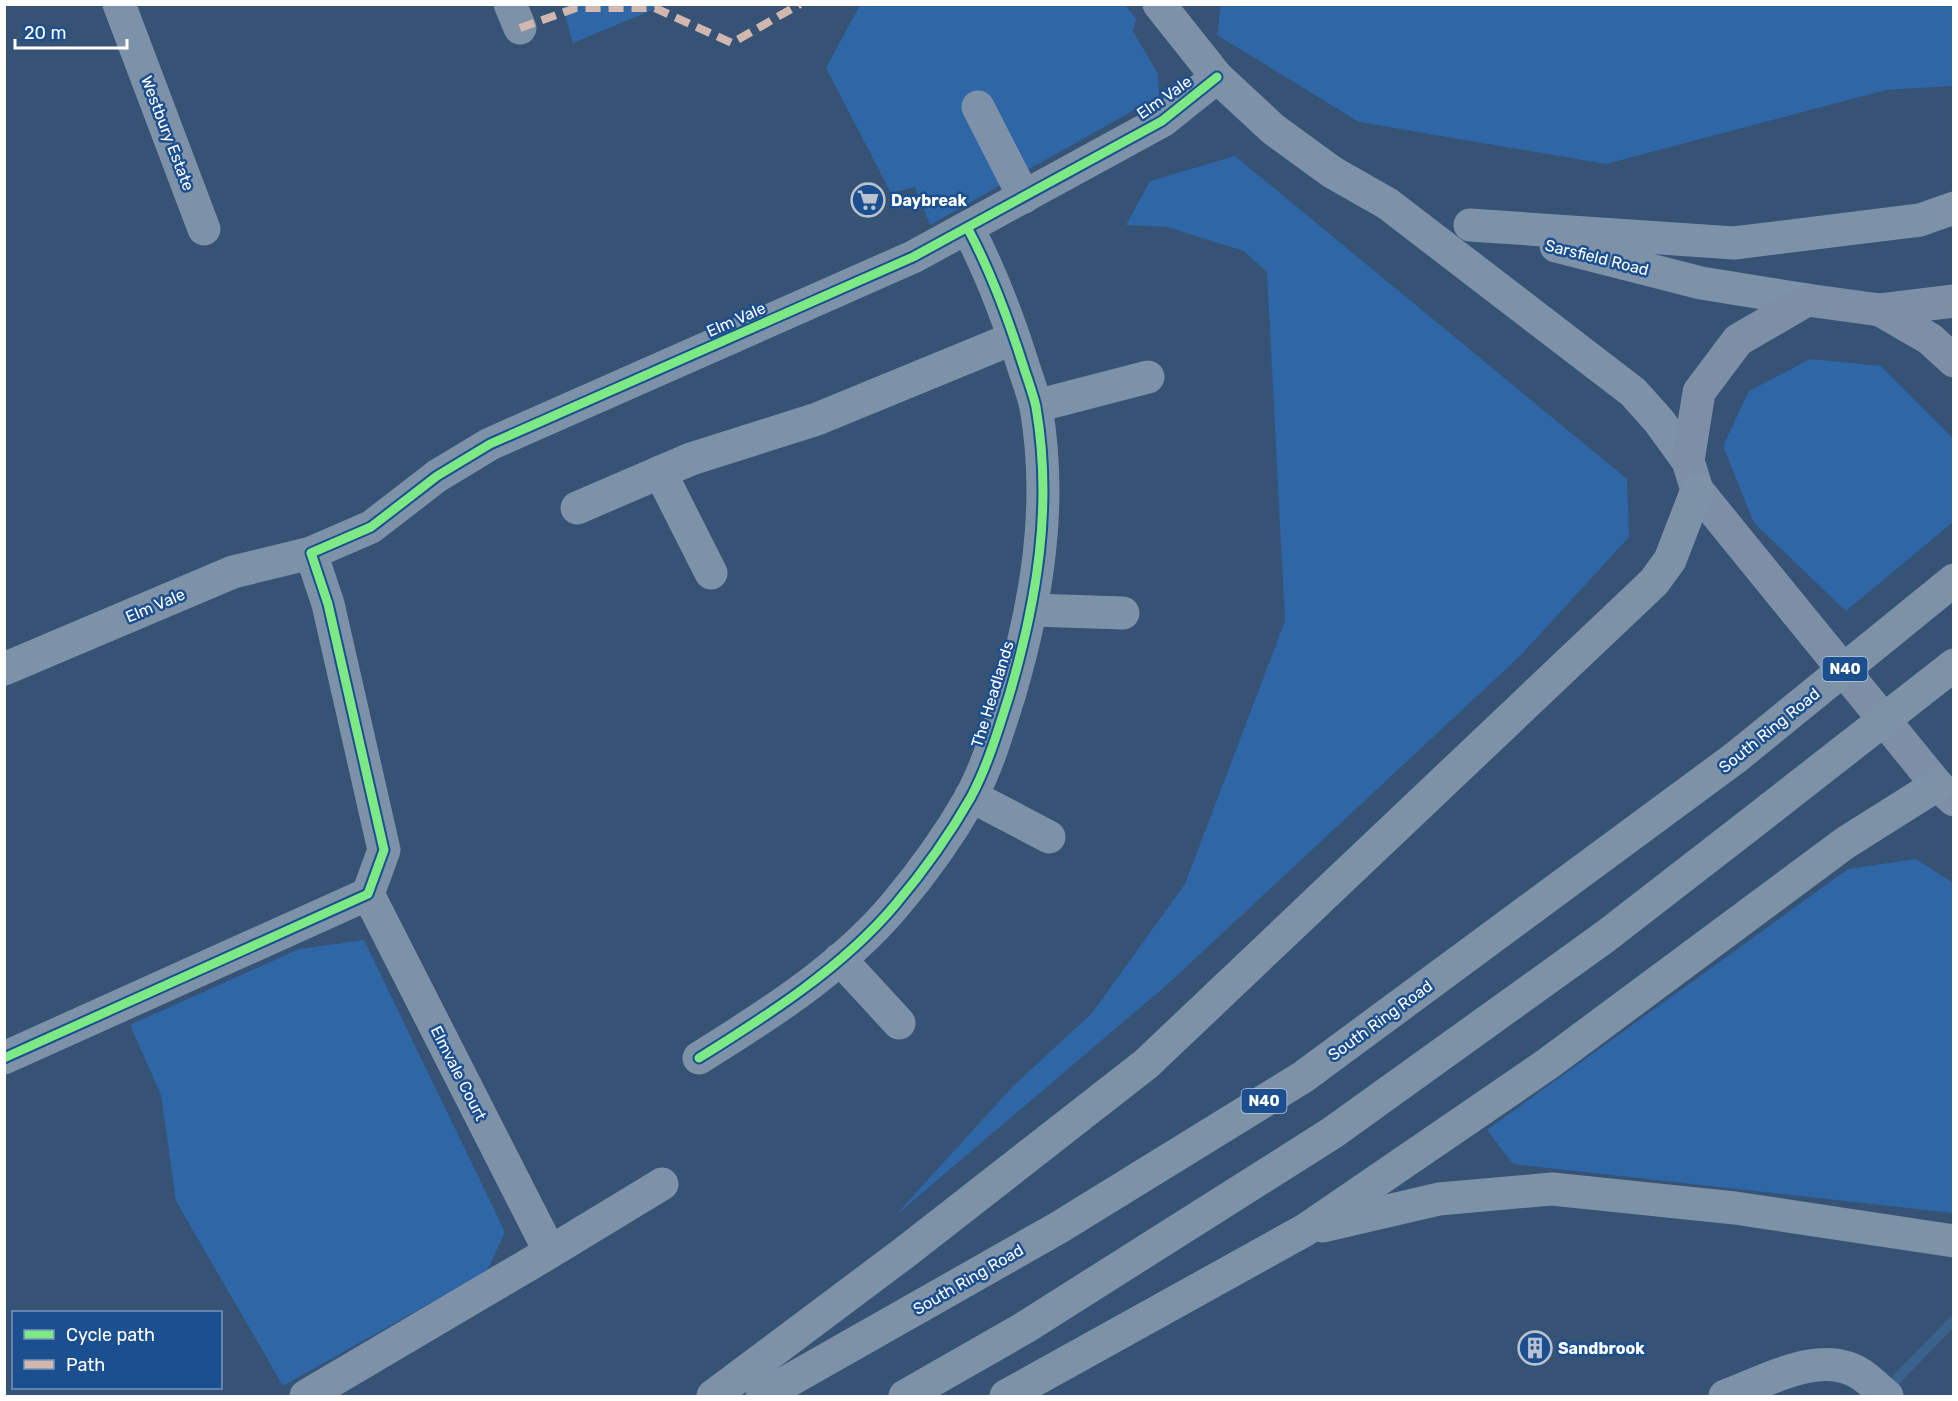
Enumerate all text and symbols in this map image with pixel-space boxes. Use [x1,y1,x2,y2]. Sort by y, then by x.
scale bar [15,12,128,50]
text: 20 m [24,22,66,44]
street label: Elm Vale [1133,72,1195,123]
street label: Westbury Estate [137,73,198,193]
supermarket icon: Daybreak [850,182,886,218]
place label: Daybreak [891,191,967,210]
street label: Sarsfield Road [1543,235,1651,280]
street label: Elm Vale [704,298,769,341]
street label: Elm Vale [123,584,188,626]
street label: The Headlands [967,639,1018,750]
road number: N40 [1822,657,1868,681]
street label: South Ring Road [1715,684,1824,777]
street label: South Ring Road [1324,976,1436,1065]
street label: Elmvale Court [427,1023,491,1124]
road number: N40 [1242,1089,1286,1113]
street label: South Ring Road [910,1240,1027,1319]
legend [12,1311,222,1389]
text: Cycle path [66,1324,155,1346]
building icon: Sandbrook [1517,1330,1553,1366]
place label: Sandbrook [1558,1339,1645,1358]
text: Path [66,1354,105,1376]

